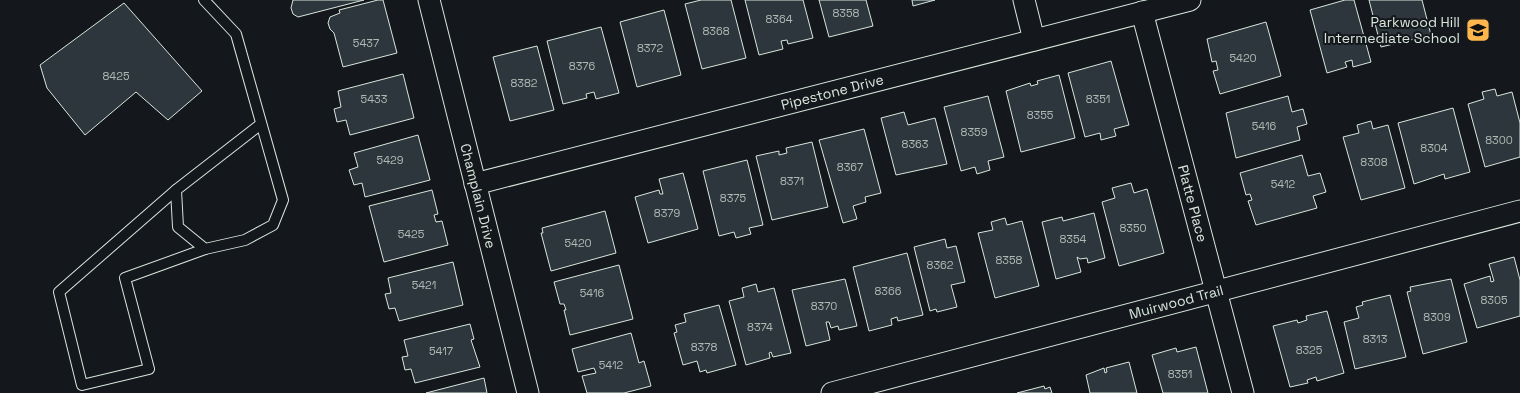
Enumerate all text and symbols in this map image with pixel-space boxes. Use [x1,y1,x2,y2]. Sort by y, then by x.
house number: 8358 [833,6,860,20]
house number: 8364 [765,12,793,26]
place label: Parkwood Hill Intermediate School [1324,13,1460,47]
school or university icon: Parkwood Hill Intermediate School [1465,17,1491,43]
house number: 8368 [702,24,730,38]
house number: 5437 [353,36,379,50]
house number: 8372 [637,41,663,55]
house number: 5420 [1229,51,1257,65]
house number: 8376 [569,59,595,73]
house number: 8425 [103,69,130,83]
street label: Pipestone Drive [779,70,886,114]
house number: 8382 [511,76,538,90]
house number: 5433 [361,92,388,106]
house number: 8351 [1086,92,1110,106]
house number: 8355 [1027,108,1054,122]
house number: 5416 [1252,119,1277,133]
house number: 8359 [961,125,988,139]
house number: 8300 [1485,133,1513,147]
house number: 8363 [902,137,929,151]
house number: 8304 [1420,141,1448,155]
street label: Champlain Drive [456,142,500,250]
house number: 5429 [377,153,404,167]
house number: 8308 [1360,155,1388,169]
house number: 8367 [837,160,863,174]
street label: Platte Place [1174,163,1212,244]
house number: 8371 [780,174,804,188]
house number: 5412 [1271,177,1296,191]
house number: 8375 [720,191,747,205]
house number: 8379 [654,206,680,220]
house number: 8350 [1119,221,1147,235]
house number: 5425 [398,227,425,241]
house number: 8354 [1060,232,1087,246]
house number: 5420 [564,236,592,250]
house number: 8358 [996,253,1023,267]
house number: 8362 [927,258,954,272]
house number: 5421 [412,278,436,292]
street label: Muirwood Trail [1127,281,1225,323]
house number: 8366 [875,284,902,298]
house number: 5416 [580,286,605,300]
house number: 8305 [1480,293,1508,307]
house number: 8370 [811,299,837,313]
house number: 8309 [1423,310,1451,324]
house number: 8374 [747,320,773,334]
house number: 8313 [1363,332,1388,346]
house number: 8378 [691,340,717,354]
house number: 8325 [1296,343,1323,357]
house number: 5417 [429,344,453,358]
house number: 5412 [599,358,624,372]
house number: 8351 [1168,367,1192,381]

